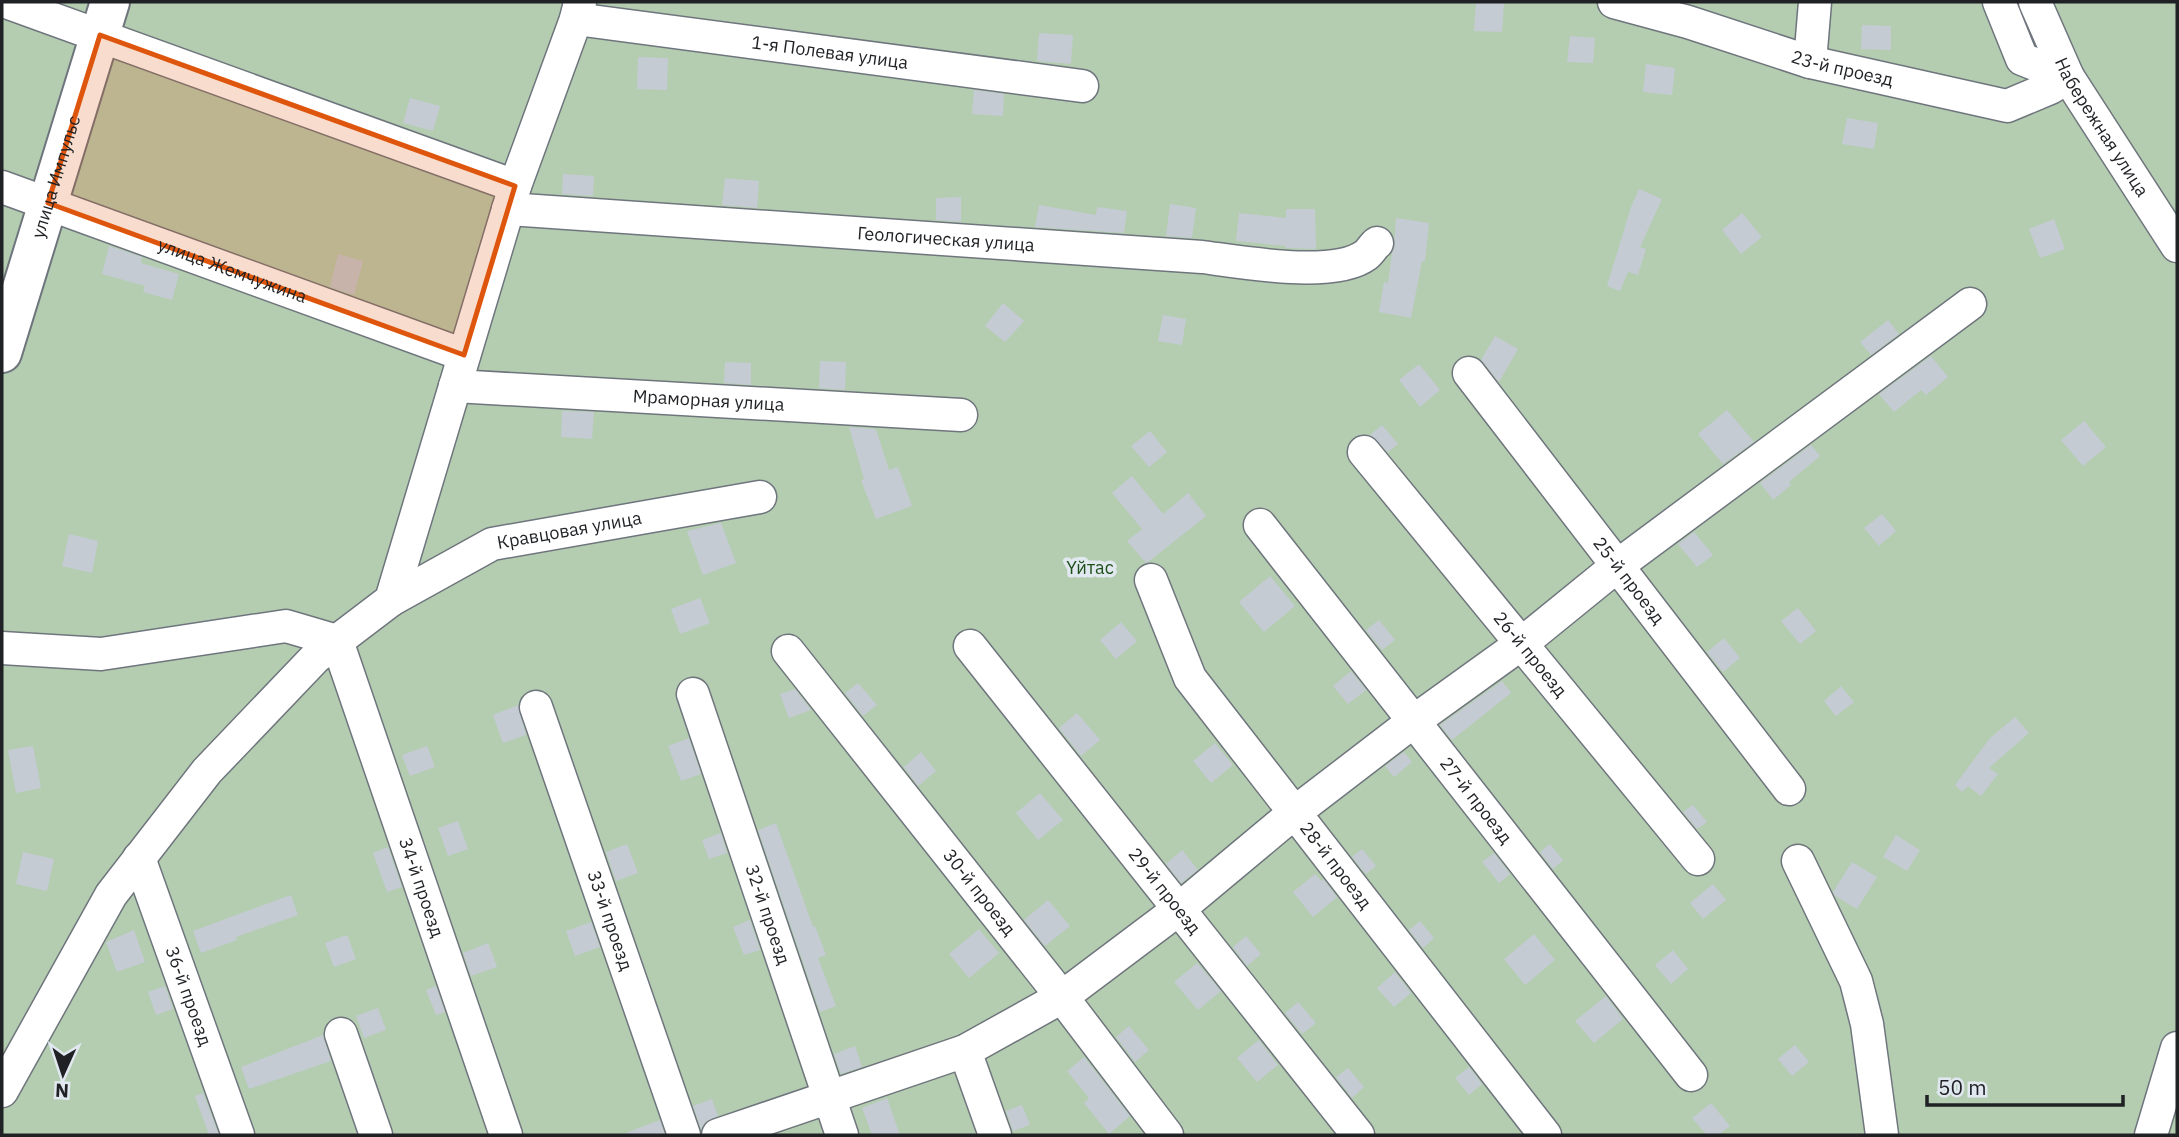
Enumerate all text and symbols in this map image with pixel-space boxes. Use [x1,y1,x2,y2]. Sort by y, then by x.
street label: 1-я Полевая улица [750,30,910,74]
street label: 23-й проезд [1788,45,1896,91]
street label: Набережная улица [2050,54,2154,201]
street label: улица Импульс [26,113,85,241]
street label: Геологическая улица [857,221,1036,256]
street label: улица Жемчужина [155,233,311,308]
street label: Мраморная улица [632,384,785,416]
street label: Кравцовая улица [495,506,644,554]
street label: 25-й проезд [1588,532,1670,629]
park label: Үйтас [1066,556,1114,579]
street label: 26-й проезд [1489,607,1573,702]
street label: 27-й проезд [1435,752,1518,848]
street label: 28-й проезд [1295,817,1377,914]
street label: 34-й проезд [394,834,450,941]
street label: 29-й проезд [1124,843,1206,939]
street label: 30-й проезд [938,844,1021,940]
street label: 32-й проезд [740,862,796,968]
street label: 33-й проезд [582,867,638,974]
street label: 36-й проезд [161,943,217,1049]
north arrow [28,1039,98,1109]
scale bar [1927,1064,2123,1108]
text: 50 m [1938,1073,1987,1101]
text: N [55,1079,70,1103]

